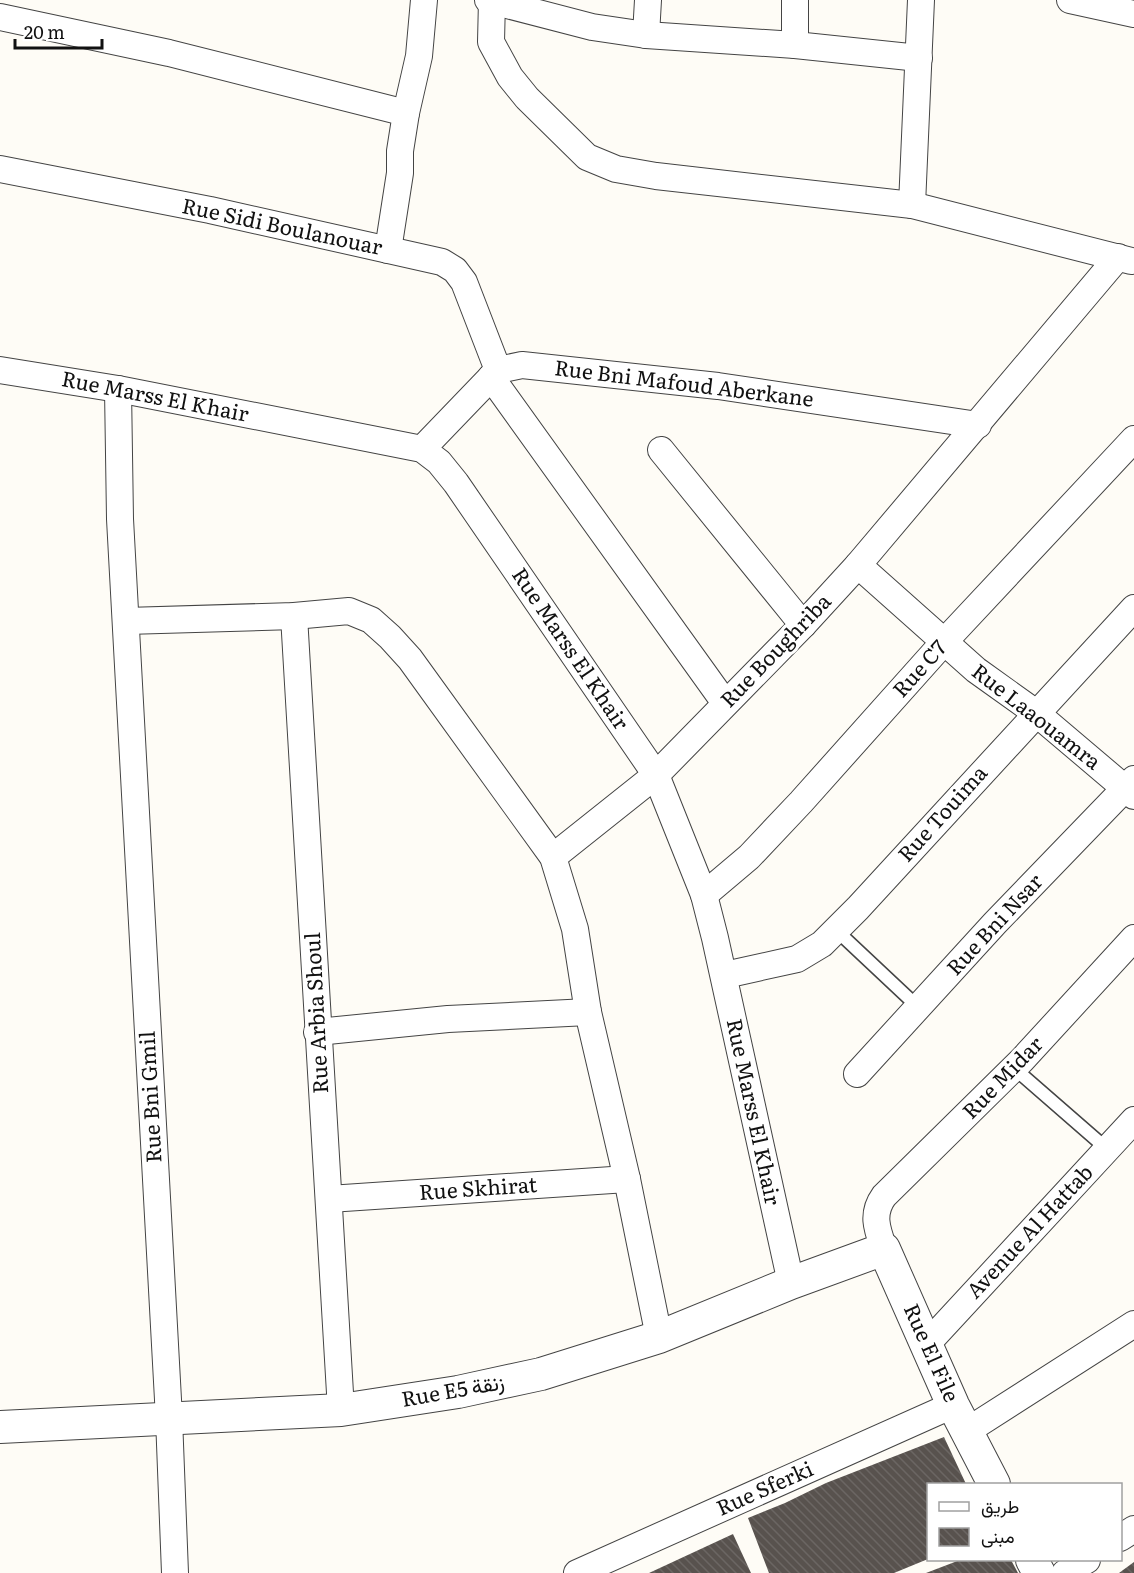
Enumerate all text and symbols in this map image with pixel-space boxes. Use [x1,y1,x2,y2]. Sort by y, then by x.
scale bar [15,12,102,50]
text: 20 m [24,18,65,45]
street label: Rue Sidi Boulanouar [179,188,386,261]
street label: Rue Bni Mafoud Aberkane [553,350,816,413]
street label: Rue Marss El Khair [59,361,252,428]
street label: Rue Marss El Khair [506,560,638,735]
street label: Rue Boughriba [712,585,837,713]
street label: Rue C7 [884,631,953,703]
street label: Rue Laaouamra [966,655,1109,776]
street label: Rue Touima [889,757,994,868]
street label: Rue Bni Nsar [938,866,1049,981]
street label: Rue Arbia Shoul [295,932,334,1095]
street label: Rue Marss El Khair [721,1015,790,1208]
street label: Rue Midar [954,1028,1049,1125]
street label: Rue Bni Gmil [130,1030,167,1164]
street label: Avenue Al Hattab [958,1156,1099,1304]
street label: Rue Skhirat [418,1167,538,1206]
street label: Rue El File [898,1298,969,1406]
street label: Rue E5 زنقة [399,1364,506,1413]
street label: Rue Sferki [711,1452,817,1522]
legend [927,1483,1122,1561]
text: طريق [981,1492,1019,1519]
text: مبنى [981,1522,1015,1549]

